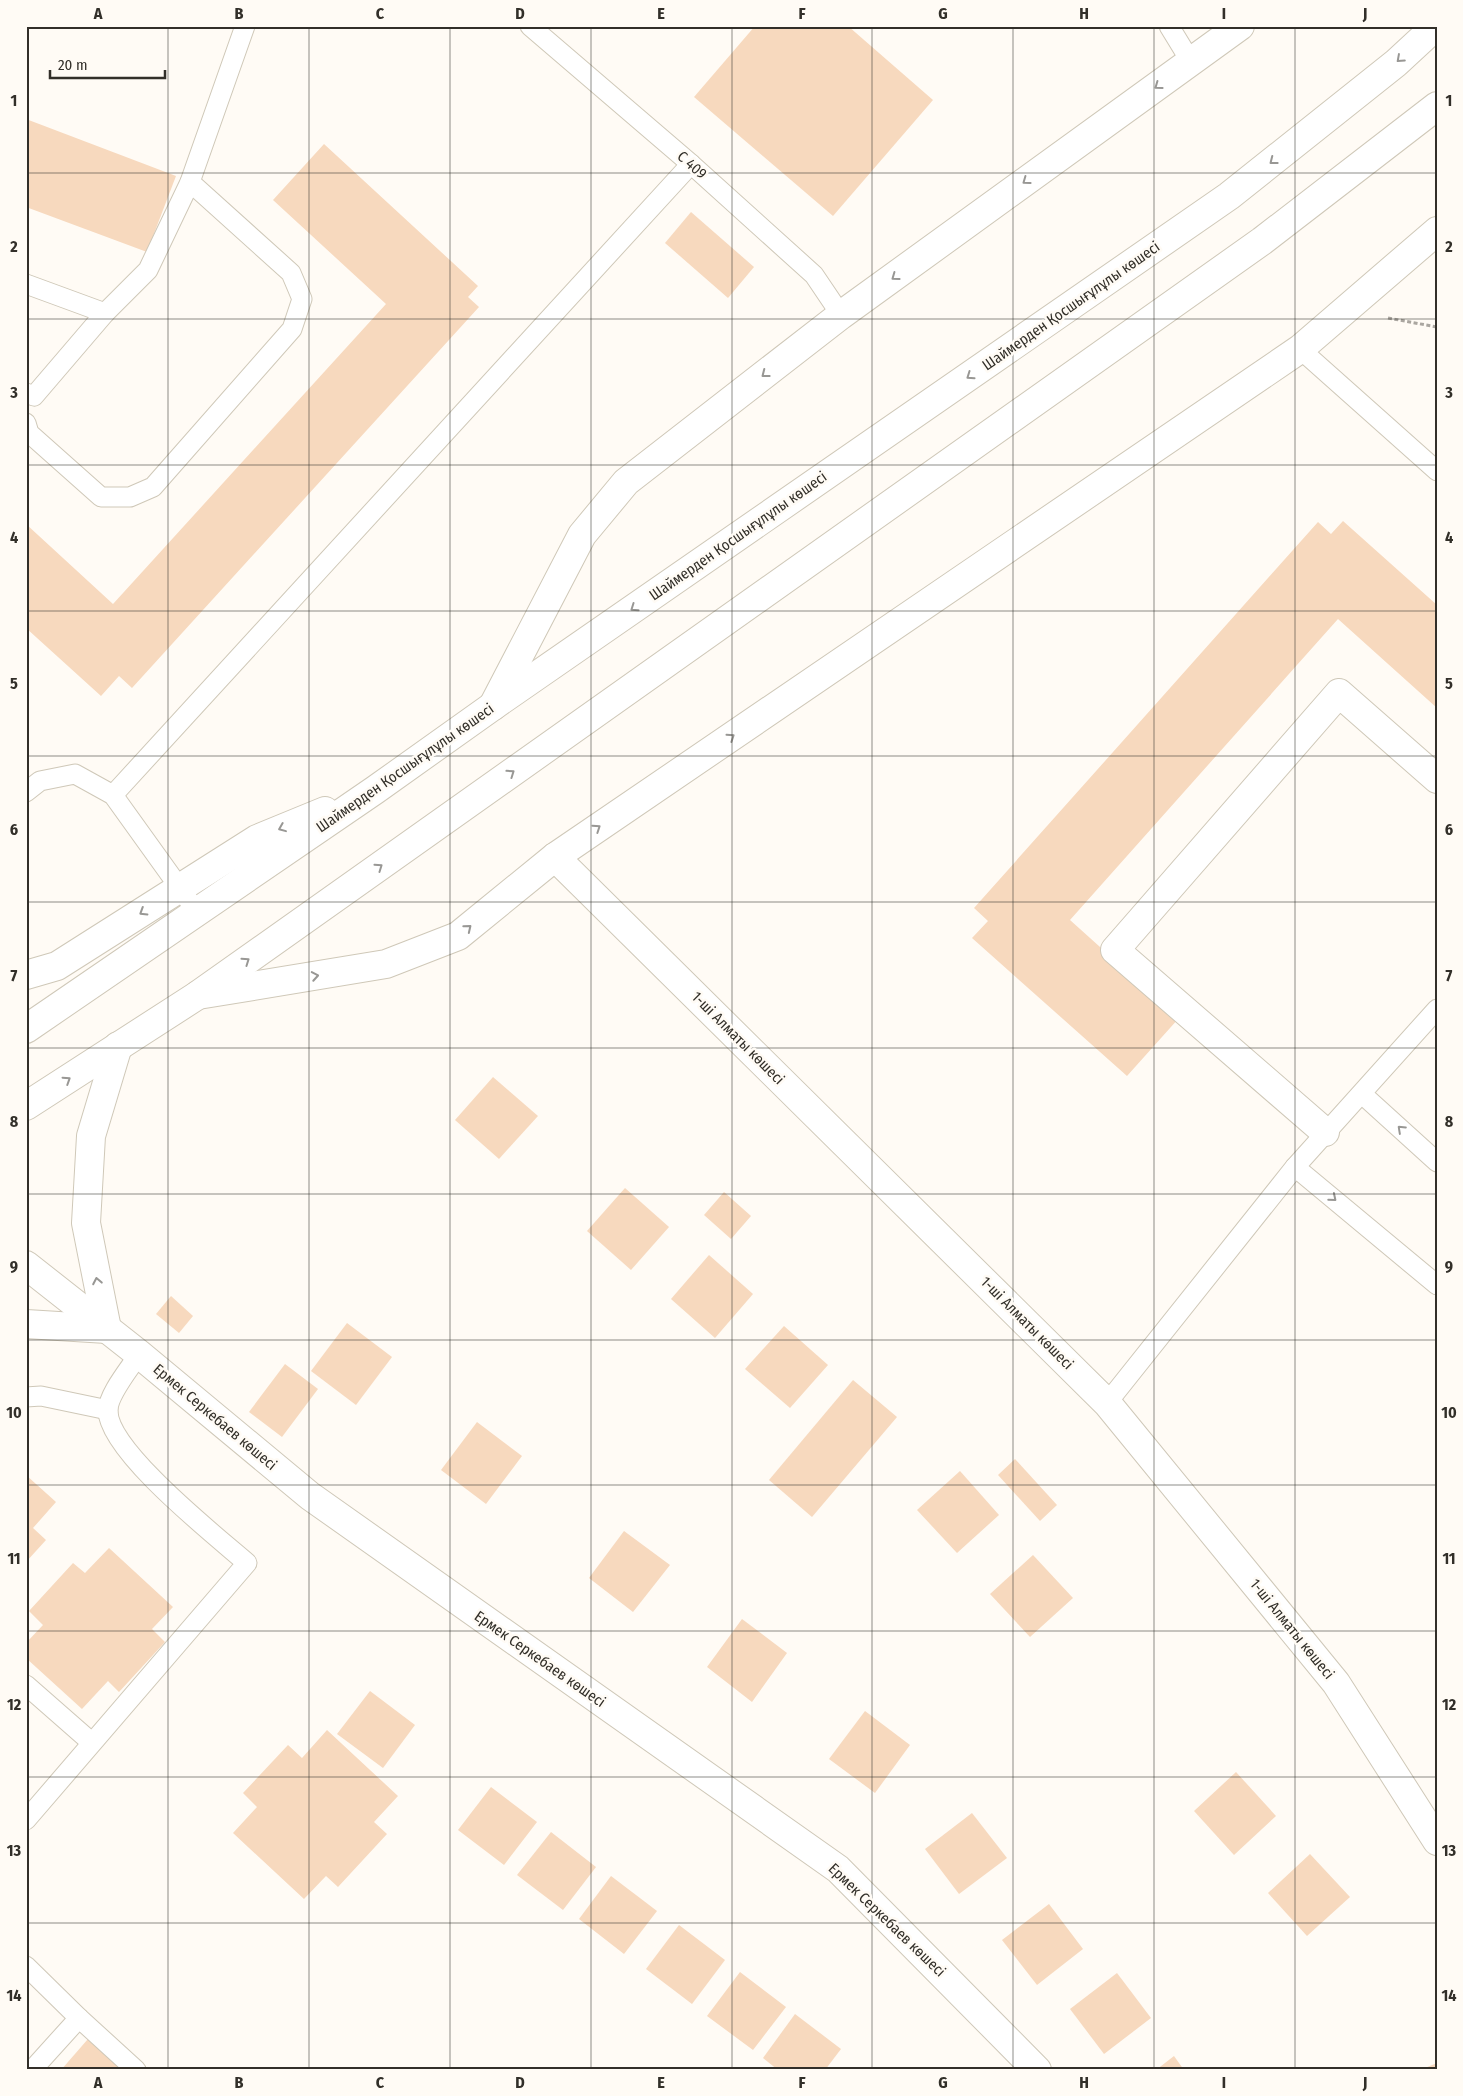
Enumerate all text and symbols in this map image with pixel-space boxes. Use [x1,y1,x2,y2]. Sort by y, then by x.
text: A [93,4,103,23]
text: B [235,4,244,23]
text: C [376,4,385,23]
text: D [515,4,525,23]
text: E [657,4,665,23]
text: F [798,4,806,23]
text: G [938,4,948,23]
text: H [1079,4,1089,23]
text: I [1222,4,1226,23]
text: J [1362,4,1367,23]
scale bar [50,48,165,80]
one-way arrow [1397,54,1406,63]
text: 20 m [58,56,88,74]
one-way arrow [1154,80,1164,89]
text: 1 [11,91,17,110]
text: 1 [1446,91,1452,110]
street label: С 409 [673,147,711,183]
one-way arrow [1270,155,1279,164]
one-way arrow [1022,175,1032,184]
text: 2 [9,237,18,256]
text: 2 [1444,237,1453,256]
street label: Шаймерден Қосшығұлұлы көшесі [979,238,1163,374]
one-way arrow [891,271,901,280]
one-way arrow [762,369,771,377]
one-way arrow [966,370,975,379]
text: 3 [9,383,18,402]
text: 3 [1444,383,1453,402]
street label: Шаймерден Қосшығұлұлы көшесі [646,468,830,604]
text: 4 [10,528,18,547]
text: 4 [1445,528,1453,547]
one-way arrow [631,602,640,611]
text: 5 [10,674,18,693]
text: 5 [1445,674,1453,693]
street label: Шаймерден Қосшығұлұлы көшесі [313,700,497,836]
one-way arrow [725,734,735,743]
one-way arrow [506,770,515,779]
text: 6 [10,820,18,839]
text: 6 [1445,820,1453,839]
one-way arrow [278,823,286,833]
one-way arrow [592,825,601,835]
one-way arrow [373,864,383,873]
one-way arrow [139,906,148,916]
one-way arrow [463,924,472,933]
one-way arrow [240,958,250,967]
text: 7 [11,966,18,985]
text: 7 [1446,966,1453,985]
one-way arrow [311,971,319,981]
street label: 1-ші Алматы көшесі [688,988,788,1088]
one-way arrow [62,1076,71,1086]
text: 8 [10,1112,19,1131]
text: 8 [1445,1112,1454,1131]
one-way arrow [1397,1126,1406,1135]
one-way arrow [1327,1193,1336,1202]
text: 9 [10,1257,18,1276]
text: 9 [1445,1257,1453,1276]
street label: 1-ші Алматы көшесі [977,1273,1077,1373]
one-way arrow [93,1277,103,1286]
street label: Ермек Серкебаев көшесі [150,1360,280,1474]
text: 10 [6,1403,22,1422]
text: 10 [1441,1403,1457,1422]
text: 11 [7,1549,21,1568]
text: 11 [1442,1549,1456,1568]
street label: 1-ші Алматы көшесі [1246,1575,1338,1683]
street label: Ермек Серкебаев көшесі [471,1607,609,1711]
text: 12 [7,1695,22,1714]
text: 12 [1442,1695,1457,1714]
text: 13 [7,1841,22,1860]
text: 13 [1442,1841,1457,1860]
street label: Ермек Серкебаев көшесі [825,1859,949,1981]
text: 14 [7,1986,22,2005]
text: 14 [1442,1986,1457,2005]
text: A [93,2073,103,2092]
text: B [235,2073,244,2092]
text: C [376,2073,385,2092]
text: D [515,2073,525,2092]
text: E [657,2073,665,2092]
text: F [798,2073,806,2092]
text: G [938,2073,948,2092]
text: H [1079,2073,1089,2092]
text: I [1222,2073,1226,2092]
text: J [1362,2073,1367,2092]

